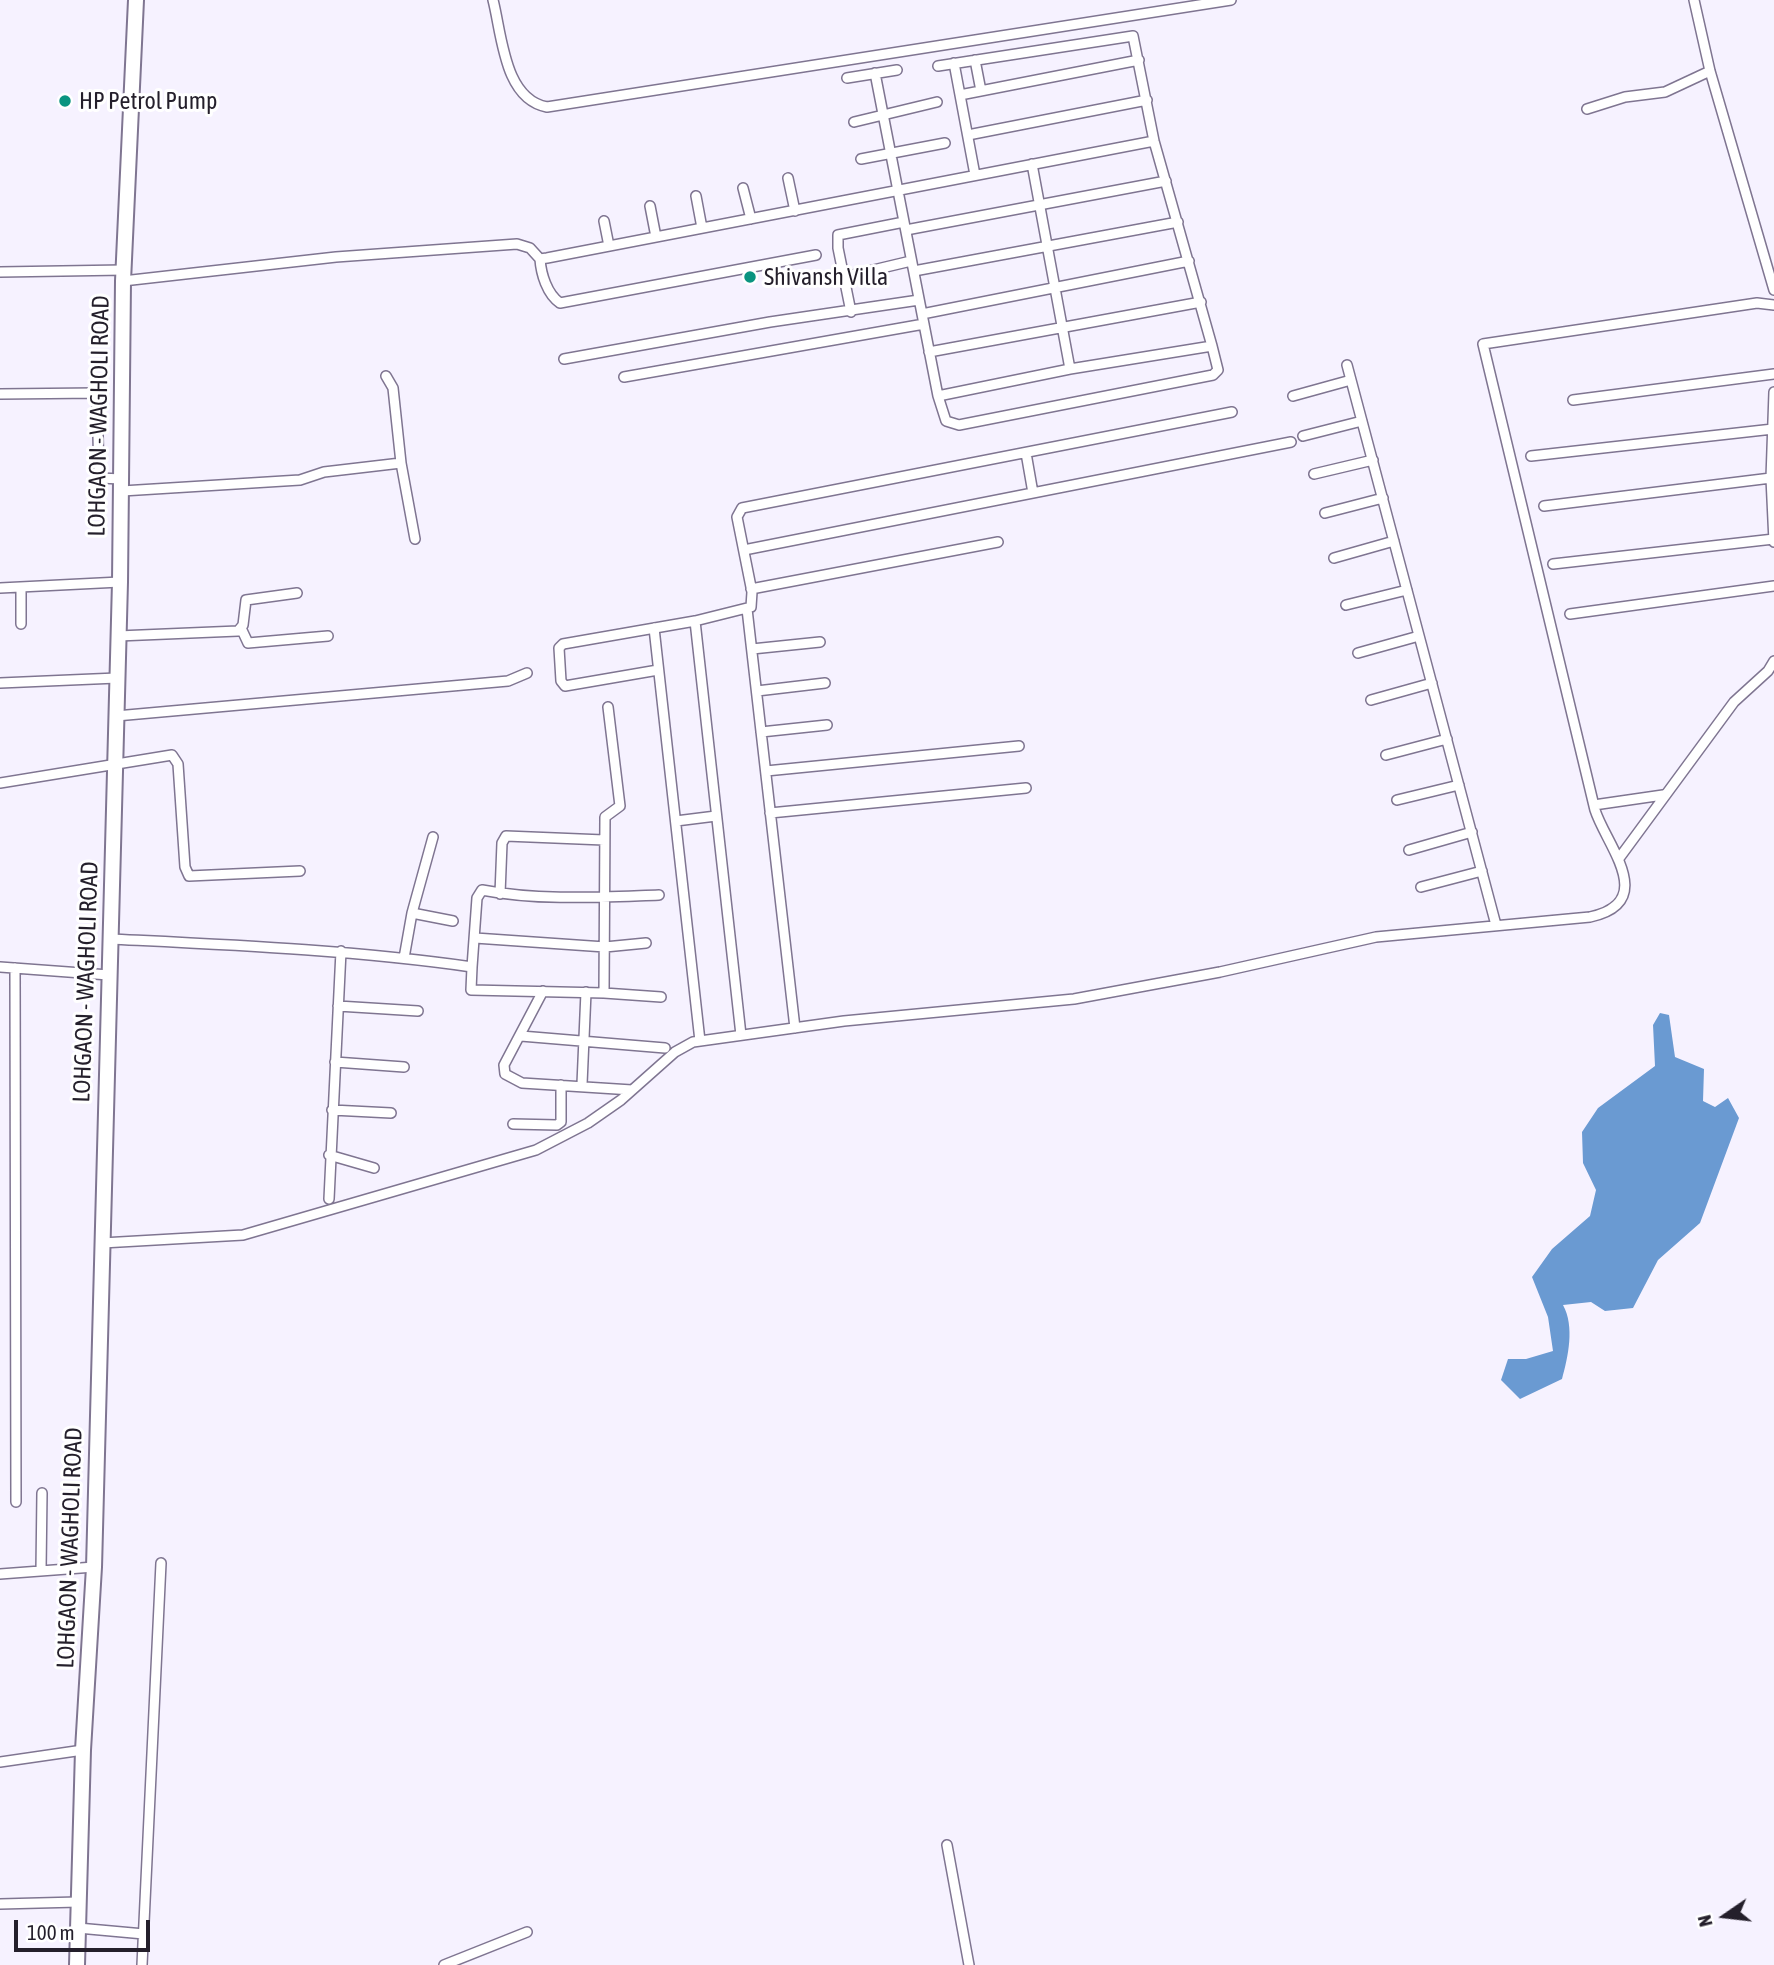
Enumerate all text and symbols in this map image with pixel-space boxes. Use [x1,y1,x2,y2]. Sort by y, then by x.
place label: HP Petrol Pump [79,87,217,115]
marker: HP Petrol Pump [57,93,73,109]
place label: Shivansh Villa [764,263,888,291]
marker: Shivansh Villa [742,269,758,285]
street label: LOHGAON - WAGHOLI ROAD [82,295,116,537]
street label: LOHGAON - WAGHOLI ROAD [67,861,105,1103]
street label: LOHGAON - WAGHOLI ROAD [51,1427,89,1669]
north arrow [1690,1881,1760,1951]
scale bar [18,1906,154,1950]
text: N [1693,1913,1717,1929]
text: 100 m [27,1920,75,1944]

